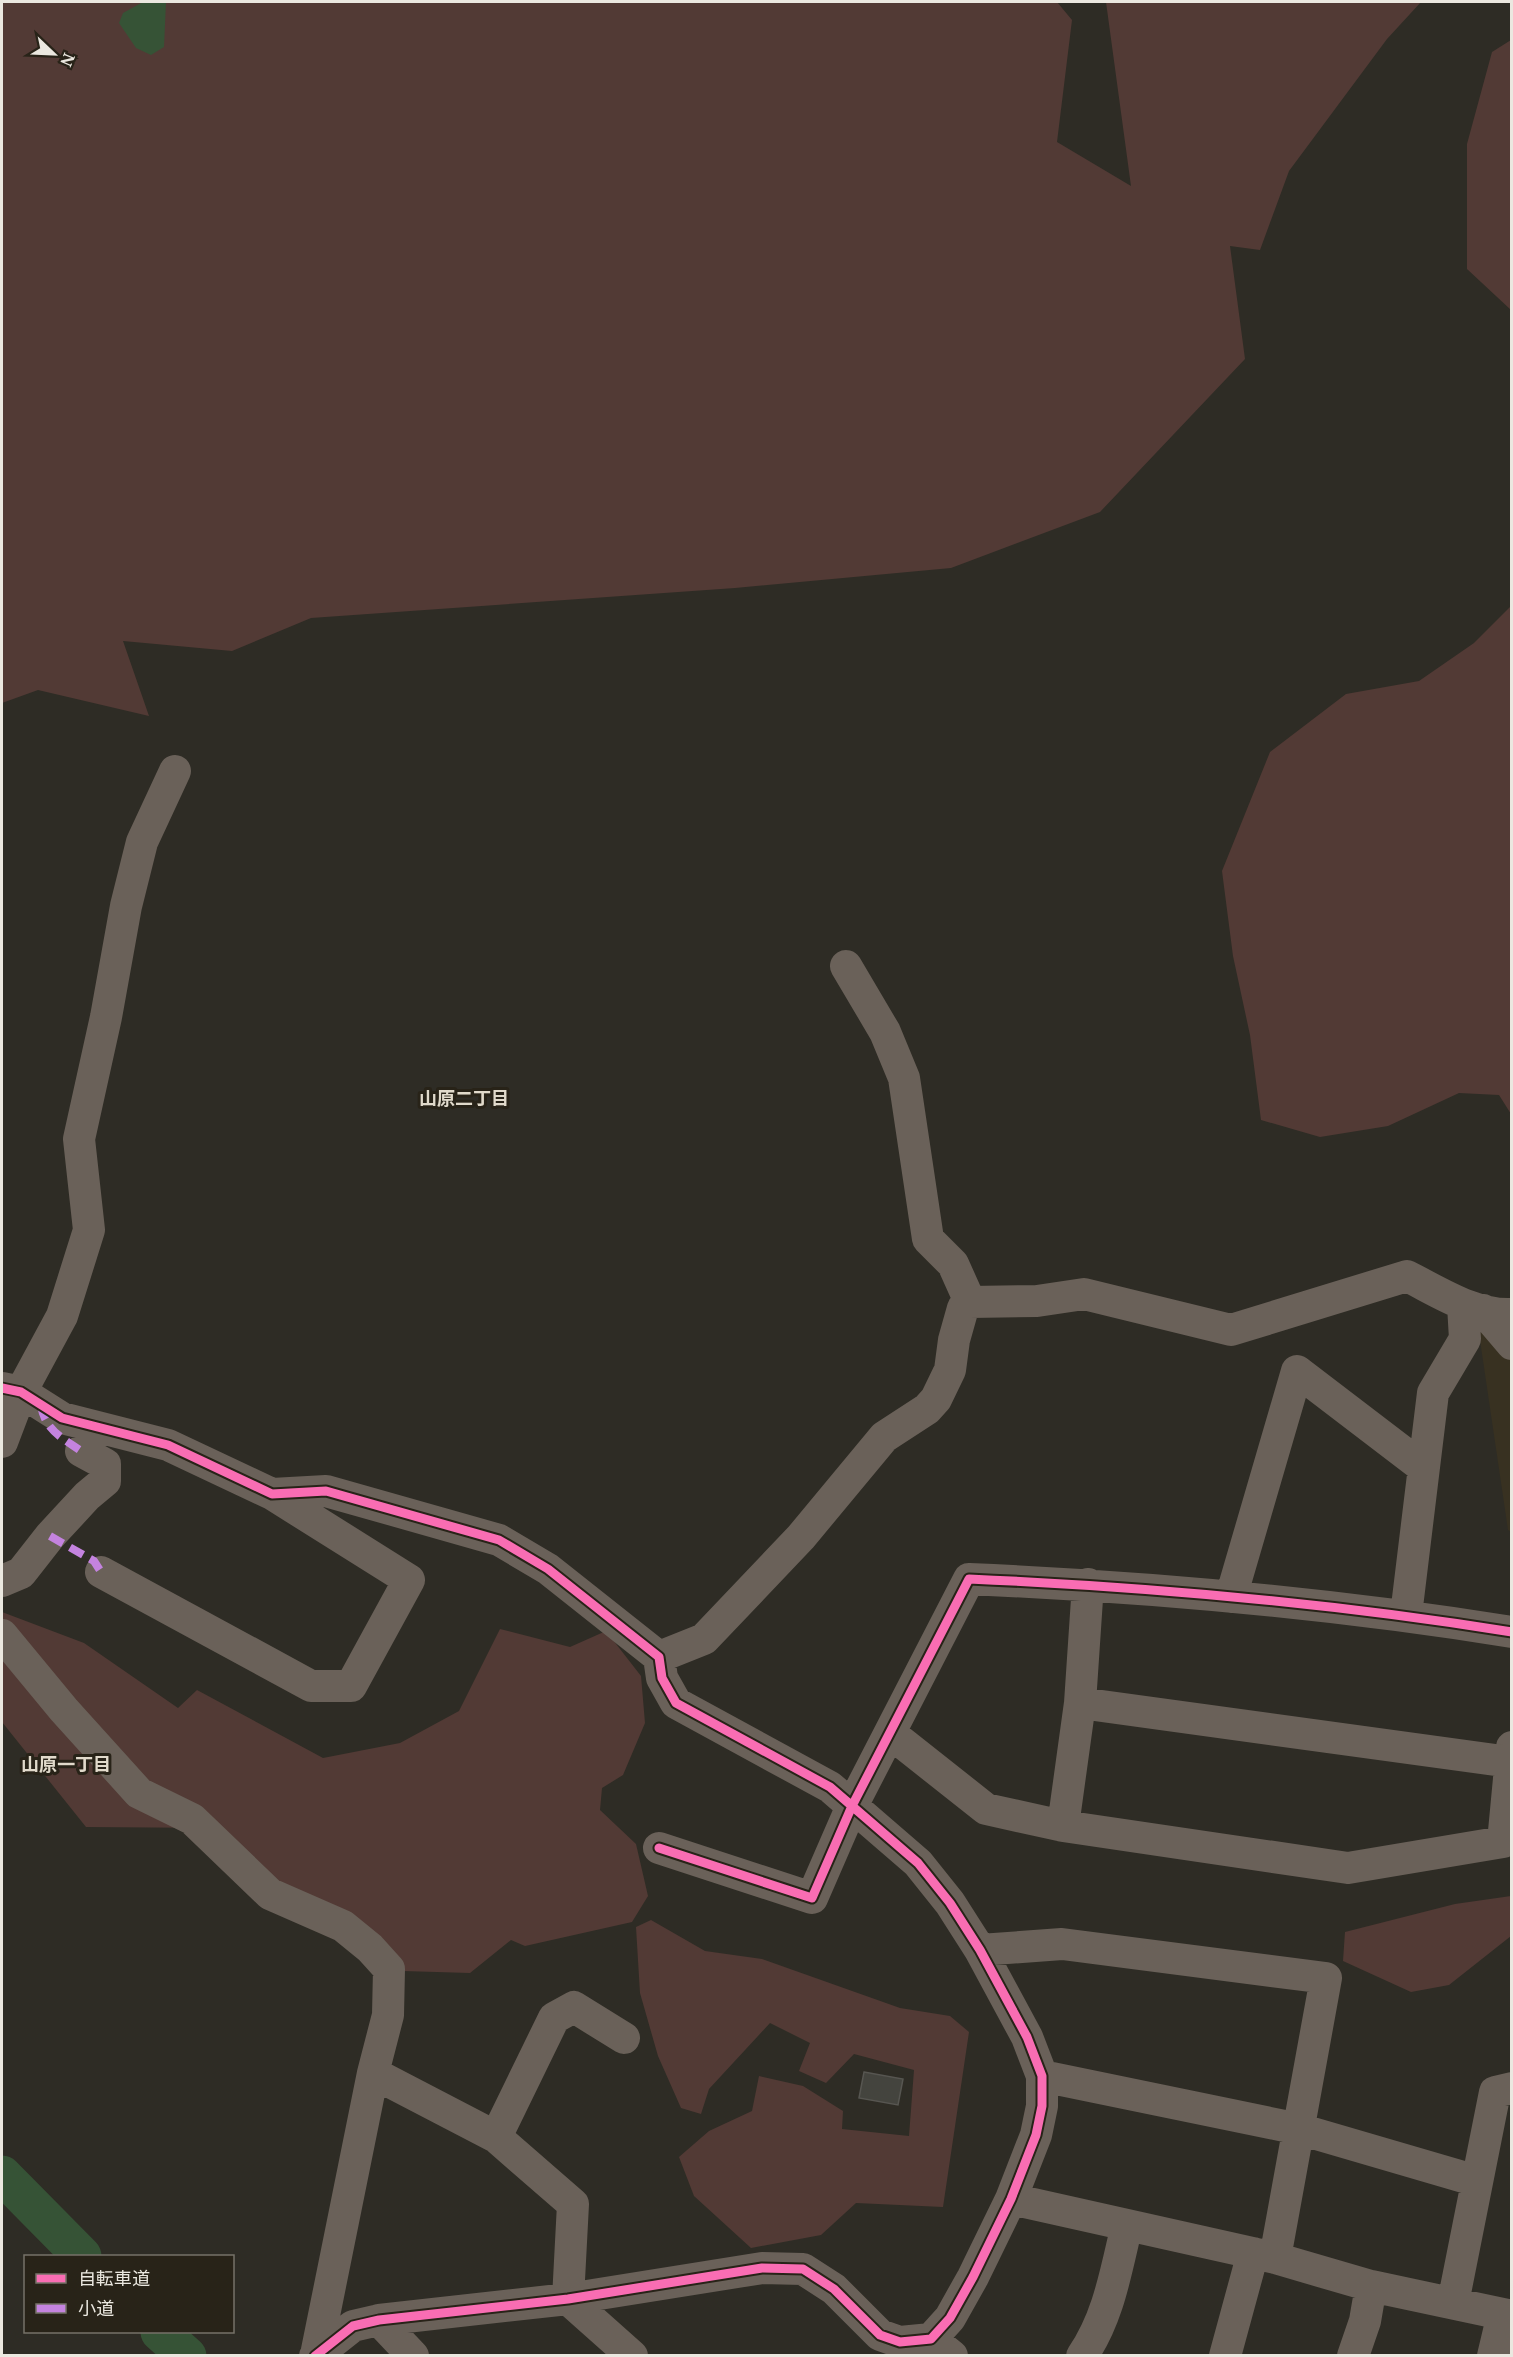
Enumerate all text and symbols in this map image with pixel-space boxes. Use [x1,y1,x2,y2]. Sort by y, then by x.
north arrow [24,24,84,84]
text: N [55,50,80,70]
district label: 山原二丁目 [419,1086,509,1110]
district label: 山原一丁目 [21,1752,111,1776]
legend [24,2255,234,2333]
text: 自転車道 [78,2266,150,2290]
text: 小道 [78,2296,114,2320]

